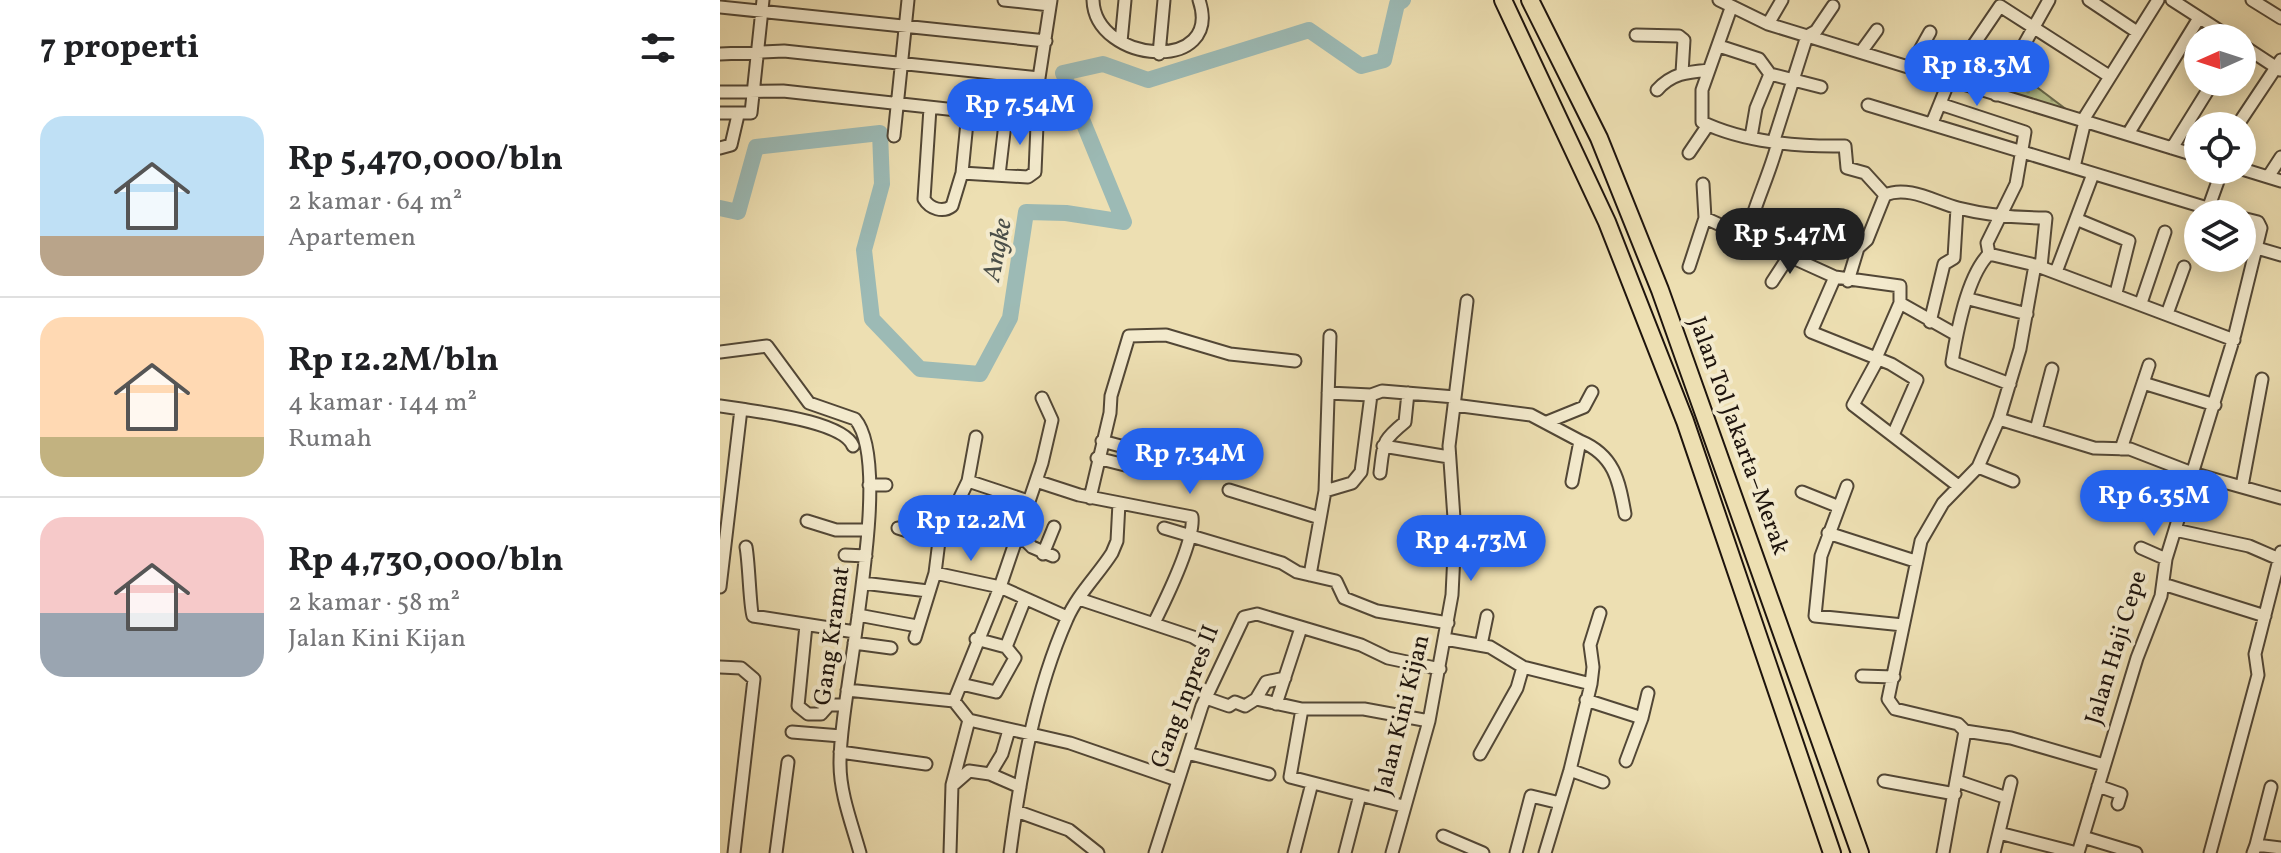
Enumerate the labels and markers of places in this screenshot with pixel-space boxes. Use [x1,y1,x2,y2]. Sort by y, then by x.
pin: Rp 18.3M [1894,40,2060,108]
pin: Rp 7.54M [937,79,1103,147]
pin: Rp 5.47M [1707,208,1873,276]
pin: Rp 7.34M [1107,428,1273,496]
pin: Rp 6.35M [2071,470,2237,538]
pin: Rp 12.2M [888,495,1054,563]
pin: Rp 4.73M [1388,515,1554,583]

